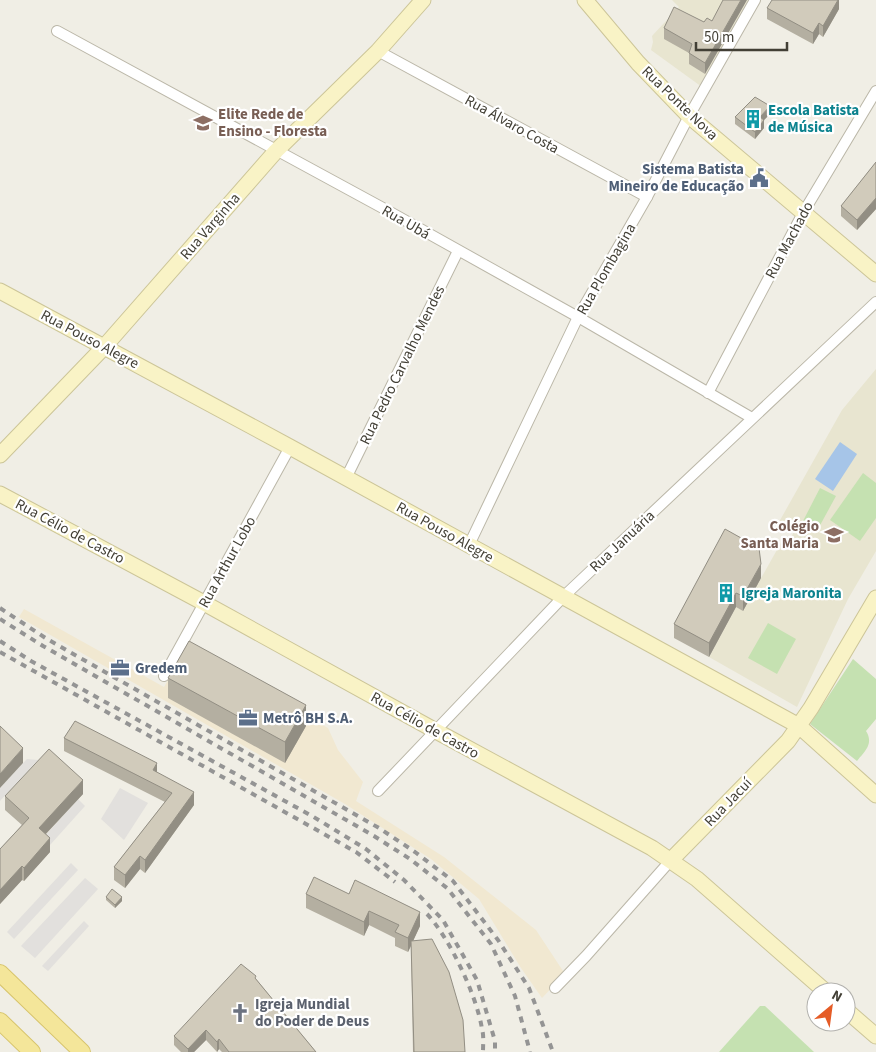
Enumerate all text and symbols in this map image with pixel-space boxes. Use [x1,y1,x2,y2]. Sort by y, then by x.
scale bar [696,20,787,52]
text: 50 m [704,27,734,48]
street label: Rua Ponte Nova [637,61,723,145]
street label: Rua Álvaro Costa [461,90,563,159]
place label: Escola Batista de Música [768,100,859,138]
place label: Elite Rede de Ensino - Floresta [218,104,327,142]
building icon: Escola Batista de Música [742,108,764,130]
school or university icon: Elite Rede de Ensino - Floresta [192,112,214,134]
place label: Sistema Batista Mineiro de Educação [608,159,744,197]
public building icon: Sistema Batista Mineiro de Educação [748,167,770,189]
street label: Rua Varginha [175,188,245,264]
street label: Rua Machado [760,198,819,283]
street label: Rua Ubá [378,200,434,245]
street label: Rua Plombagina [572,219,641,319]
street label: Rua Pedro Carvalho Mendes [355,282,450,448]
street label: Rua Pouso Alegre [37,305,143,374]
street label: Rua Célio de Castro [11,494,128,569]
street label: Rua Pouso Alegre [392,497,497,568]
street label: Rua Januária [585,506,660,577]
street label: Rua Arthur Lobo [194,513,261,612]
place label: Colégio Santa Maria [740,516,819,554]
school or university icon: Colégio Santa Maria [823,524,845,546]
building icon: Igreja Maronita [715,582,737,604]
place label: Igreja Maronita [741,583,842,604]
office icon: Gredem [109,657,131,679]
place label: Gredem [135,658,187,679]
street label: Rua Célio de Castro [367,687,483,764]
office icon: Metrô BH S.A. [237,707,259,729]
place label: Metrô BH S.A. [263,708,353,729]
street label: Rua Jacuí [700,772,758,831]
north arrow [806,982,856,1032]
text: N [828,986,846,1008]
place label: Igreja Mundial do Poder de Deus [255,994,369,1032]
church icon: Igreja Mundial do Poder de Deus [229,1002,251,1024]

